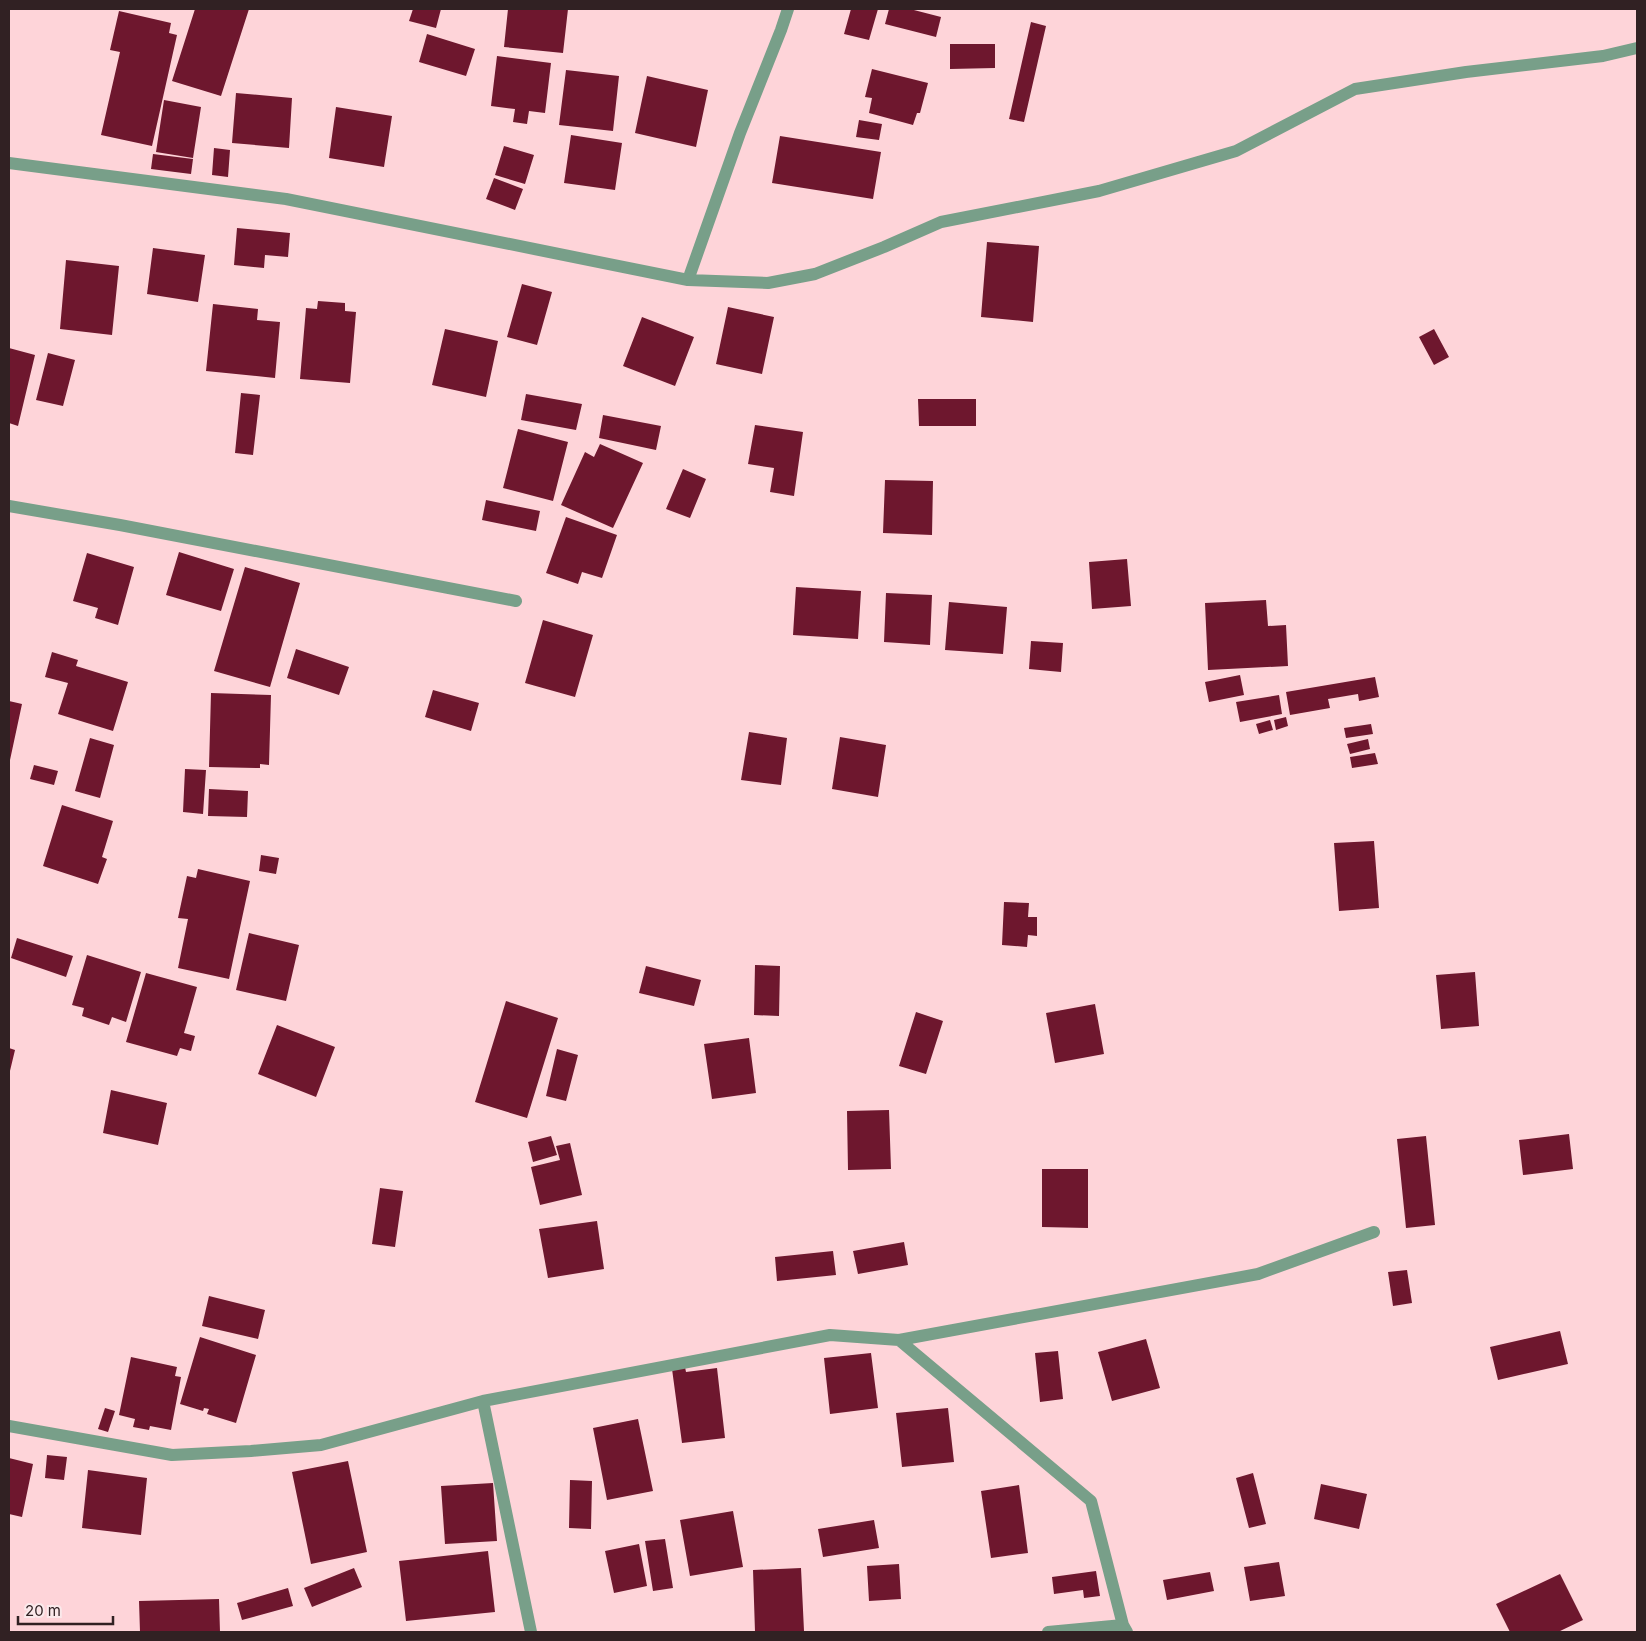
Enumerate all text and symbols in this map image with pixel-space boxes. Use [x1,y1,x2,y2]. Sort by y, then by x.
scale bar [18,1594,112,1626]
text: 20 m [25,1601,61,1620]

